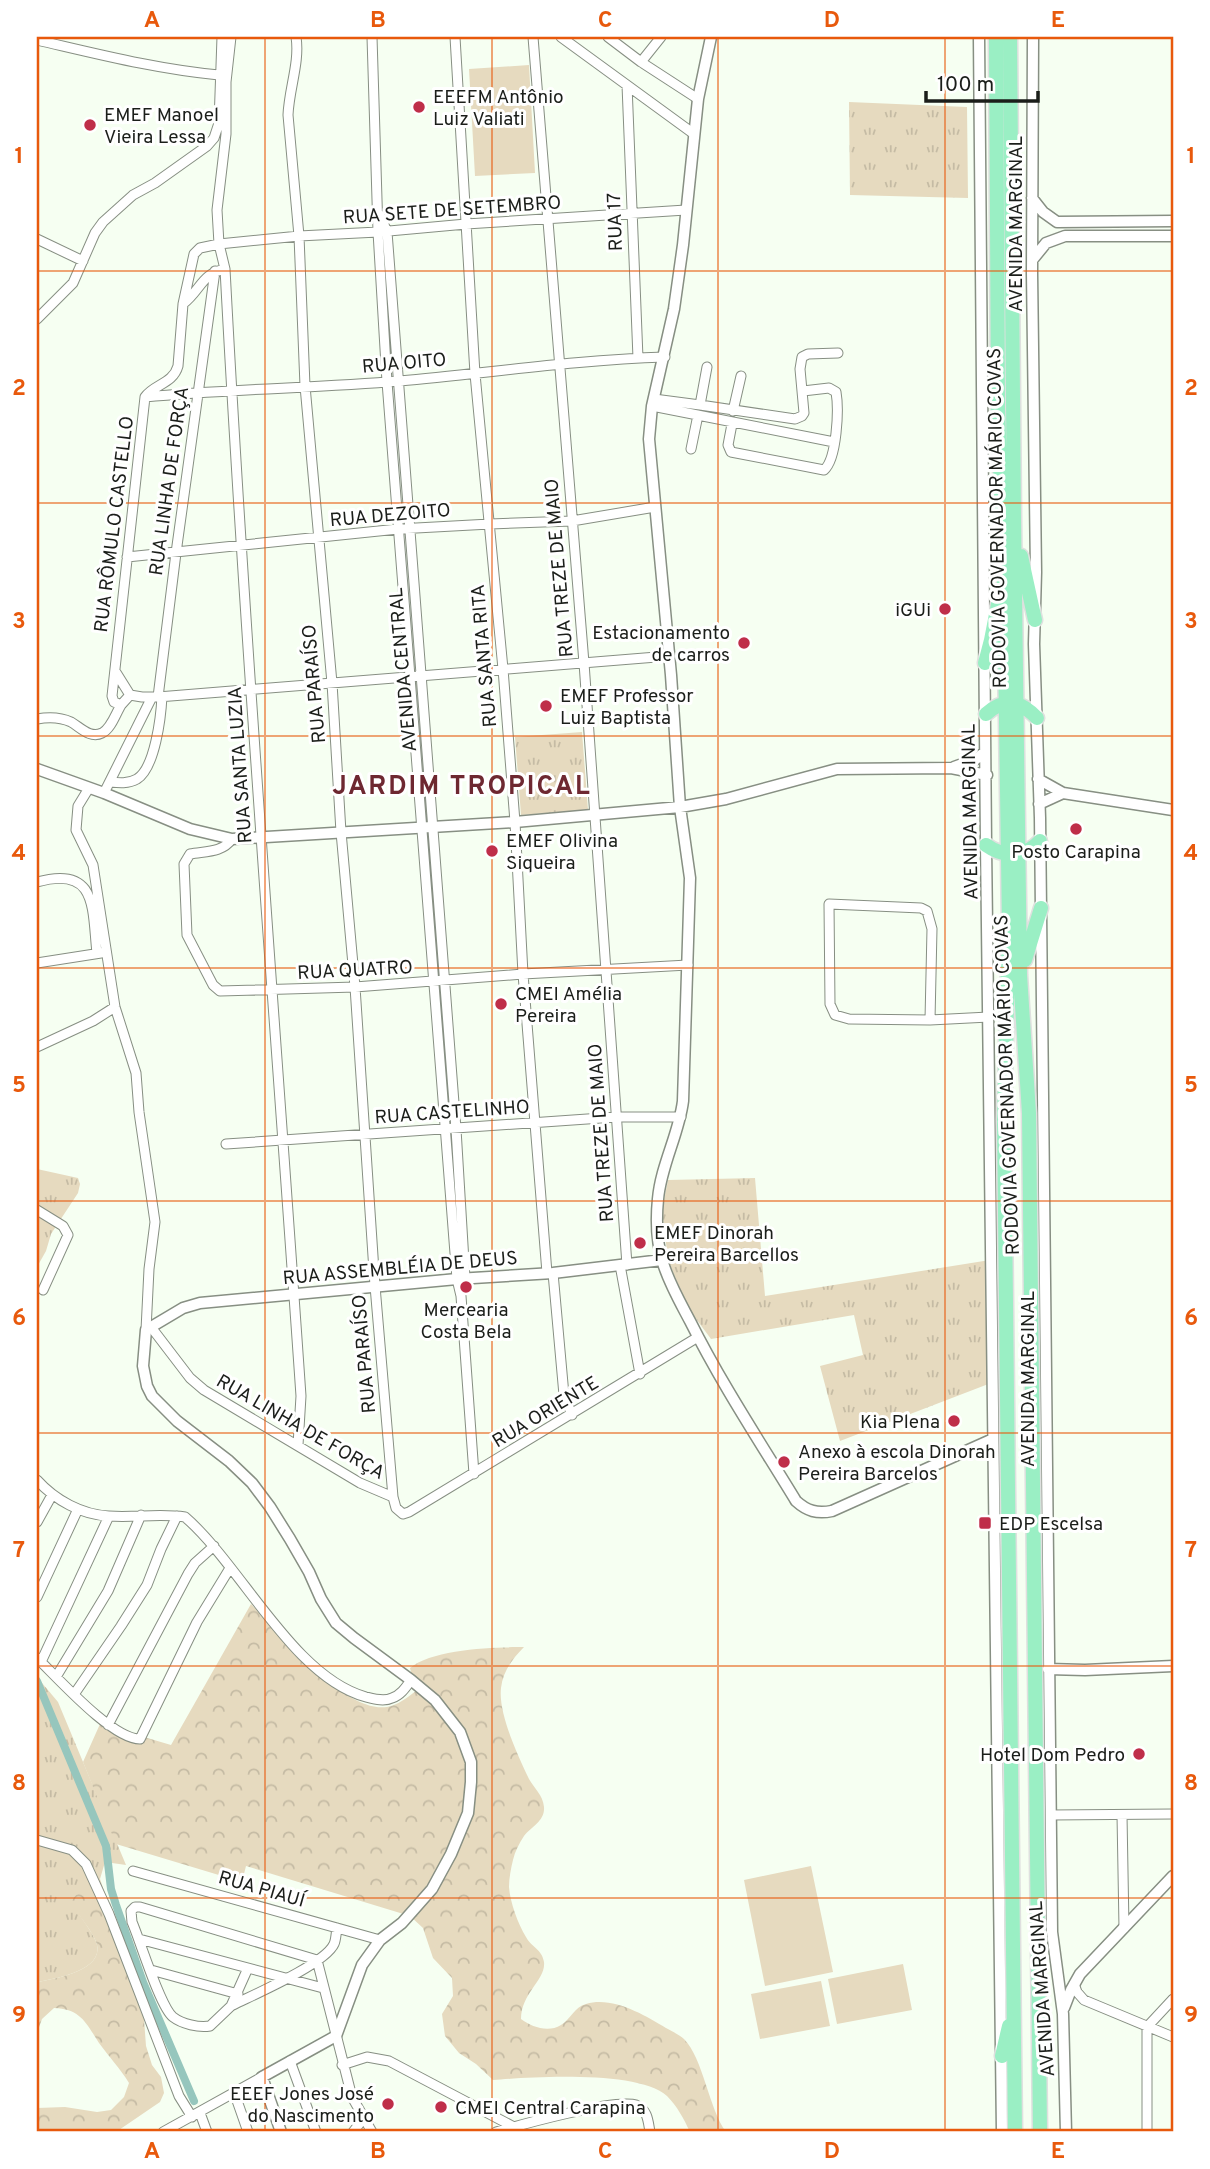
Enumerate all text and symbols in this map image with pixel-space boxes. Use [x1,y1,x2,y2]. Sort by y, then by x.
text: A [144,7,160,36]
text: B [370,7,386,36]
text: C [598,7,612,36]
text: D [824,7,840,36]
text: E [1051,7,1065,36]
scale bar [926,60,1038,104]
text: 100 m [937,72,994,99]
place label: EEEFM Antônio Luiz Valiati [433,86,564,132]
marker: EEEFM Antônio Luiz Valiati [411,99,427,115]
place label: EMEF Manoel Vieira Lessa [104,104,219,150]
marker: EMEF Manoel Vieira Lessa [82,117,98,133]
street label: AVENIDA MARGINAL [1005,135,1029,312]
text: 1 [14,143,24,172]
text: 1 [1186,143,1196,172]
street label: RUA SETE DE SETEMBRO [342,191,562,231]
street label: RUA 17 [603,192,629,251]
street label: RODOVIA GOVERNADOR MÁRIO COVAS [982,347,1013,689]
street label: RUA OITO [361,348,447,380]
text: 2 [12,375,26,404]
text: 2 [1184,375,1198,404]
street label: RUA LINHA DE FORÇA [145,385,195,577]
street label: RUA RÔMULO CASTELLO [89,415,140,634]
street label: RUA TREZE DE MAIO [540,478,580,658]
street label: RUA DEZOITO [329,499,452,533]
street label: RUA SANTA RITA [467,583,503,728]
street label: AVENIDA CENTRAL [385,586,423,753]
place label: iGUi [895,599,931,623]
marker: iGUi [937,601,953,617]
text: 3 [12,608,26,637]
text: 3 [1184,608,1198,637]
place label: Estacionamento de carros [592,622,730,668]
street label: RUA PARAÍSO [297,623,332,744]
marker: Estacionamento de carros [736,635,752,651]
place label: EMEF Professor Luiz Baptista [560,685,694,731]
street label: RUA SANTA LUZIA [224,686,258,844]
marker: EMEF Professor Luiz Baptista [538,698,554,714]
street label: AVENIDA MARGINAL [957,723,985,900]
district label: JARDIM TROPICAL [332,771,592,804]
marker: Posto Carapina [1068,821,1084,837]
place label: EMEF Olivina Siqueira [506,830,618,876]
text: 4 [12,840,26,869]
text: 4 [1184,840,1198,869]
place label: Posto Carapina [1011,841,1141,865]
marker: EMEF Olivina Siqueira [484,843,500,859]
street label: RODOVIA GOVERNADOR MÁRIO COVAS [989,914,1026,1256]
street label: RUA QUATRO [297,956,414,986]
place label: CMEI Amélia Pereira [515,983,622,1029]
marker: CMEI Amélia Pereira [493,996,509,1012]
street label: RUA TREZE DE MAIO [584,1043,620,1223]
text: 5 [12,1072,26,1101]
text: 5 [1184,1072,1198,1101]
street label: RUA CASTELINHO [374,1096,531,1130]
place label: EMEF Dinorah Pereira Barcellos [654,1222,799,1268]
marker: EMEF Dinorah Pereira Barcellos [632,1235,648,1251]
street label: RUA ASSEMBLÉIA DE DEUS [282,1246,519,1291]
marker: Mercearia Costa Bela [458,1279,474,1295]
street label: AVENIDA MARGINAL [1017,1290,1041,1467]
street label: RUA PARAÍSO [347,1293,382,1414]
place label: Mercearia Costa Bela [421,1299,511,1345]
text: 6 [12,1305,26,1334]
text: 6 [1184,1305,1198,1334]
street label: RUA LINHA DE FORÇA [211,1370,389,1486]
street label: RUA ORIENTE [488,1371,604,1454]
place label: Kia Plena [860,1411,940,1435]
marker: Kia Plena [946,1413,962,1429]
place label: Anexo à escola Dinorah Pereira Barcelos [798,1441,996,1487]
marker: Anexo à escola Dinorah Pereira Barcelos [776,1454,792,1470]
place label: EDP Escelsa [999,1513,1103,1537]
marker: EDP Escelsa [977,1515,993,1531]
text: 7 [13,1537,25,1566]
text: 7 [1185,1537,1197,1566]
place label: Hotel Dom Pedro [980,1744,1125,1768]
marker: Hotel Dom Pedro [1131,1746,1147,1762]
text: 8 [12,1770,26,1799]
text: 8 [1184,1770,1198,1799]
street label: RUA PIAUÍ [215,1865,309,1914]
street label: AVENIDA MARGINAL [1025,1900,1061,2078]
text: 9 [12,2002,26,2031]
text: 9 [1184,2002,1198,2031]
place label: EEEF Jones José do Nascimento [230,2083,374,2129]
marker: EEEF Jones José do Nascimento [380,2096,396,2112]
place label: CMEI Central Carapina [455,2097,646,2121]
marker: CMEI Central Carapina [433,2099,449,2115]
text: A [144,2138,160,2167]
text: B [370,2138,386,2167]
text: C [598,2138,612,2167]
text: D [824,2138,840,2167]
text: E [1051,2138,1065,2167]

